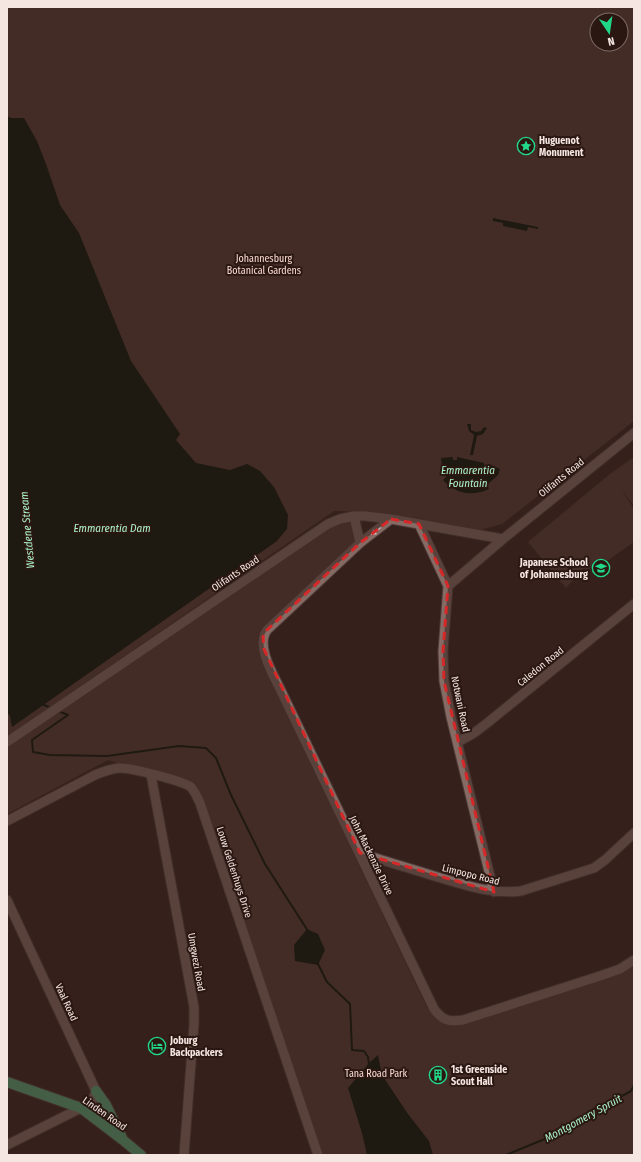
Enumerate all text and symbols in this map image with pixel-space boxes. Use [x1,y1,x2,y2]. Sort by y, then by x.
north arrow [589,12,629,52]
text: N [606,34,616,48]
place label: Huguenot Monument [539,135,584,159]
place icon: Huguenot Monument [516,136,536,156]
park label: Johannesburg Botanical Gardens [227,253,301,277]
street label: Olifants Road [536,456,587,500]
water label: Emmarentia Fountain [441,464,495,490]
water label: Westdene Stream [18,491,37,569]
water label: Emmarentia Dam [73,522,151,535]
one-way arrow [370,527,381,535]
street label: Olifants Road [209,553,262,594]
place label: Japanese School of Johannesburg [519,557,588,581]
school or university icon: Japanese School of Johannesburg [591,558,611,578]
street label: Caledon Road [515,644,566,689]
street label: Notwani Road [448,675,472,733]
street label: John Mackenzie Drive [347,814,396,897]
street label: Louw Geldenhuys Drive [214,825,254,919]
street label: Limpopo Road [441,862,501,888]
street label: Umgwezi Road [185,932,207,992]
street label: Vaal Road [52,982,80,1023]
place label: Joburg Backpackers [169,1035,223,1059]
hotel icon: Joburg Backpackers [147,1036,167,1056]
place label: 1st Greenside Scout Hall [451,1064,507,1088]
building icon: 1st Greenside Scout Hall [428,1065,448,1085]
park label: Tana Road Park [345,1068,408,1080]
water label: Montgomery Spruit [542,1092,624,1145]
street label: Linden Road [80,1094,129,1133]

